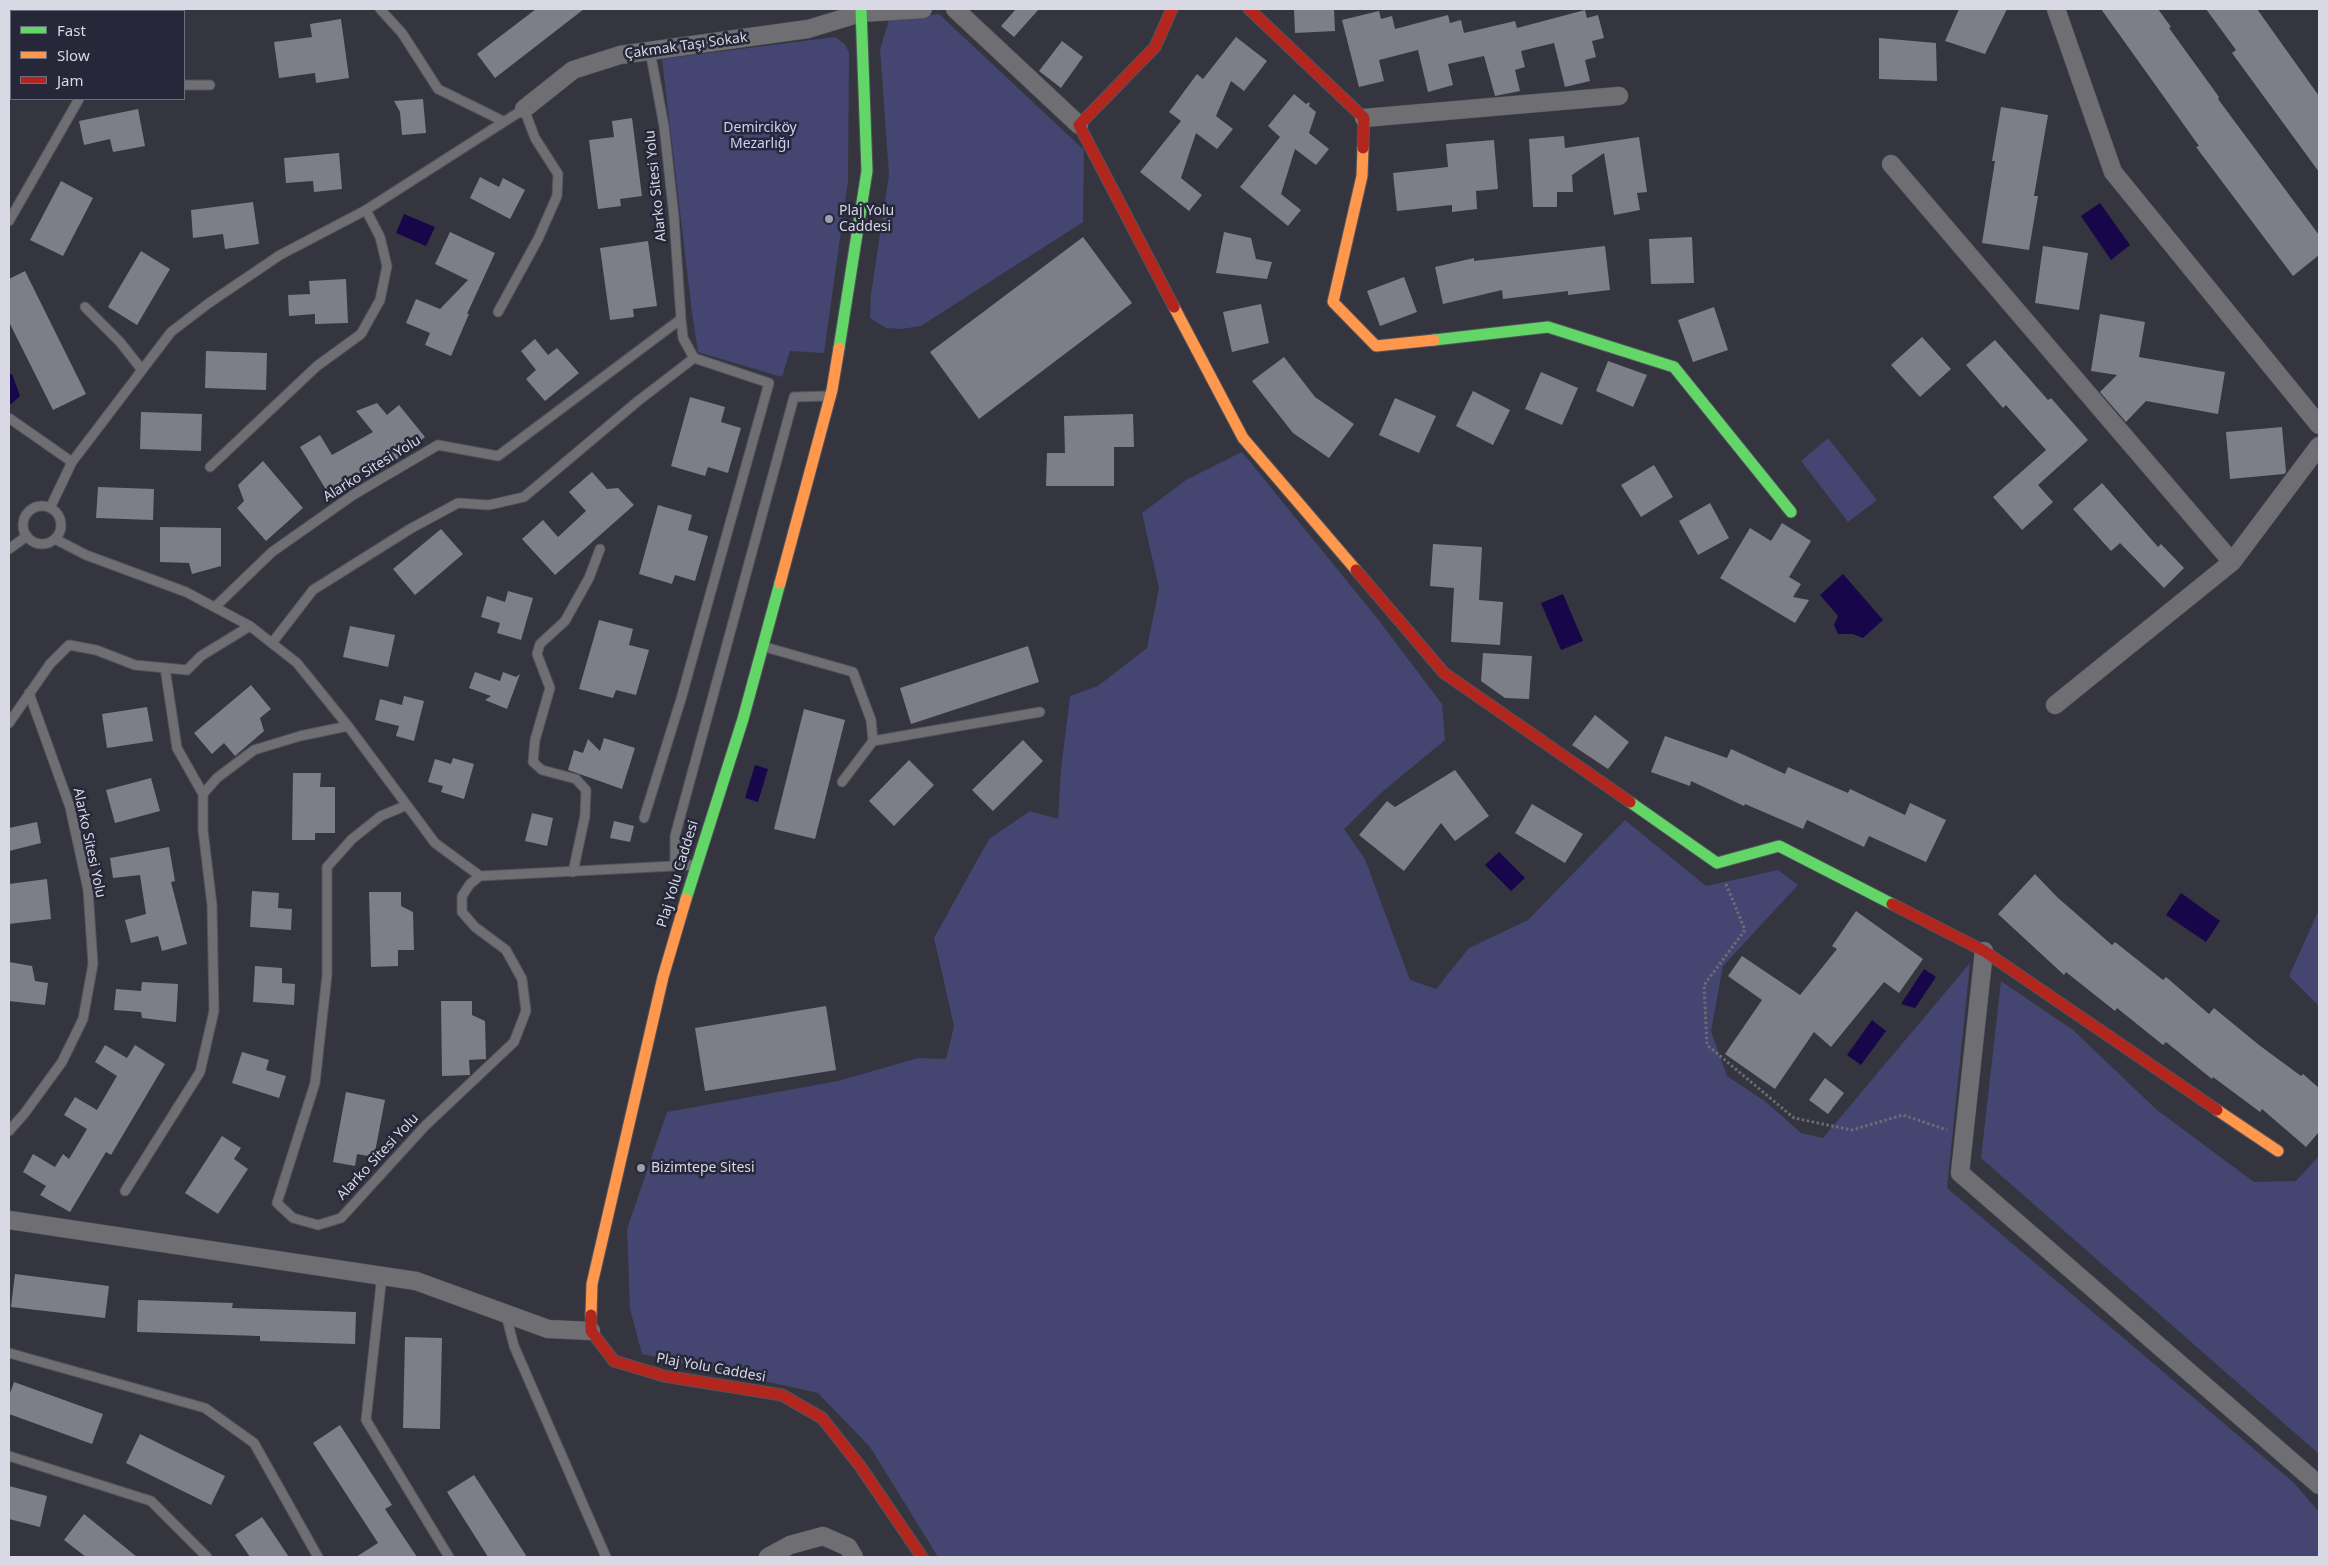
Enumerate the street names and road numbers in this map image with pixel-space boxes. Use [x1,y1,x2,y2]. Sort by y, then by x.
street label: Çakmak Taşı Sokak [624,29,748,63]
street label: Alarko Sitesi Yolu [642,129,670,243]
street label: Alarko Sitesi Yolu [320,432,424,506]
street label: Alarko Sitesi Yolu [69,787,109,899]
street label: Plaj Yolu Caddesi [654,819,702,929]
street label: Alarko Sitesi Yolu [334,1110,422,1204]
street label: Plaj Yolu Caddesi [655,1350,767,1386]

